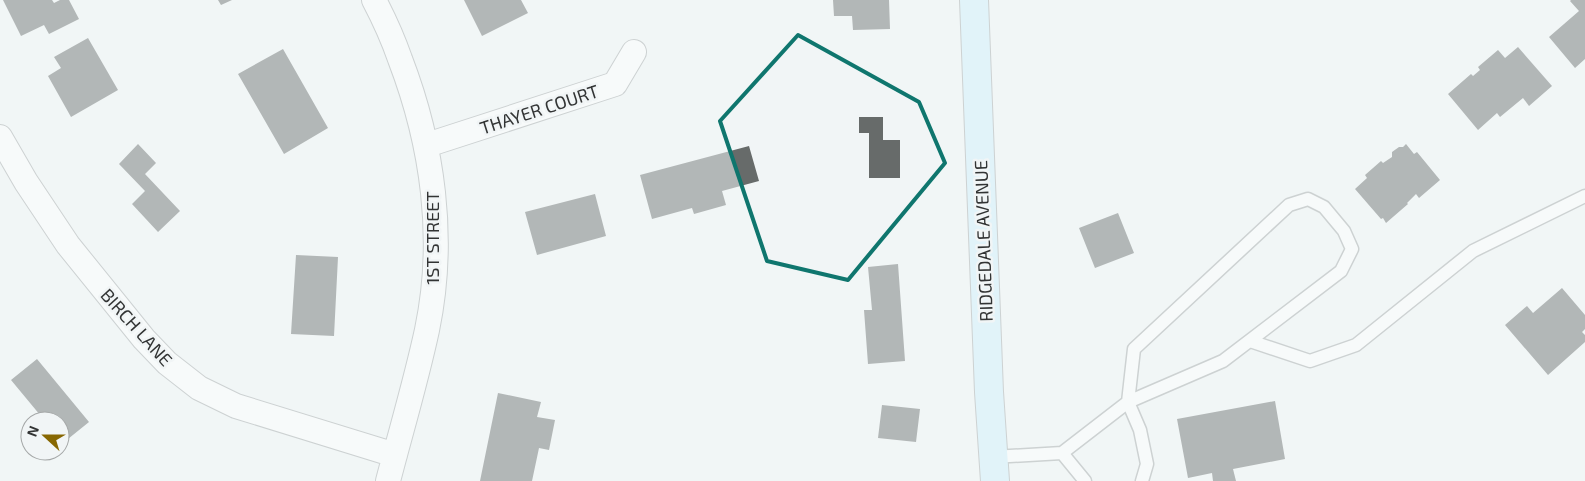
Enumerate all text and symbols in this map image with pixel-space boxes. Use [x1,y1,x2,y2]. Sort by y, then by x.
street label: THAYER COURT [477,79,602,139]
street label: RIDGEDALE AVENUE [969,160,997,322]
street label: 1ST STREET [421,191,443,285]
street label: BIRCH LANE [97,284,177,370]
north arrow [20,411,70,461]
text: N [23,423,42,439]

